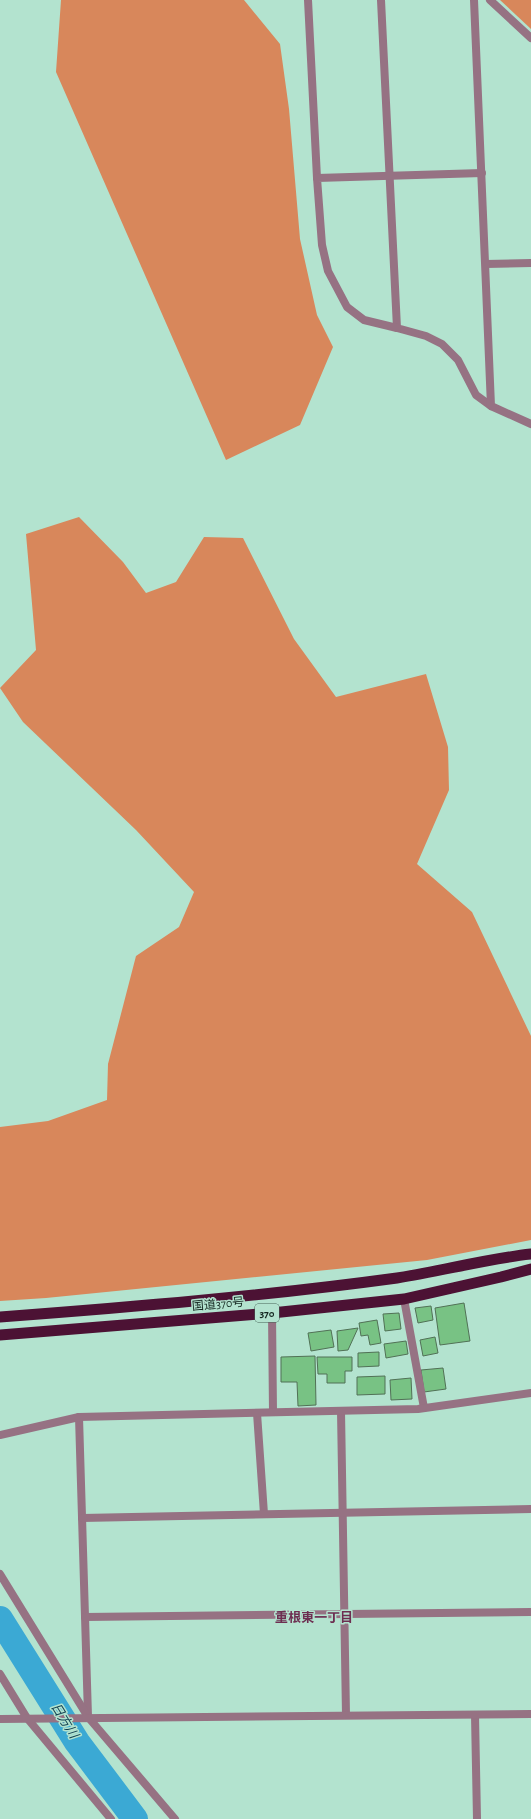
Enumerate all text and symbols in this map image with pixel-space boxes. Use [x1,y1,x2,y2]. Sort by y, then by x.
street label: 国道370号 [191,1295,245,1312]
road number: 370 [255,1304,279,1322]
district label: 重根東一丁目 [275,1610,353,1625]
water label: 日方川 [48,1700,82,1743]

